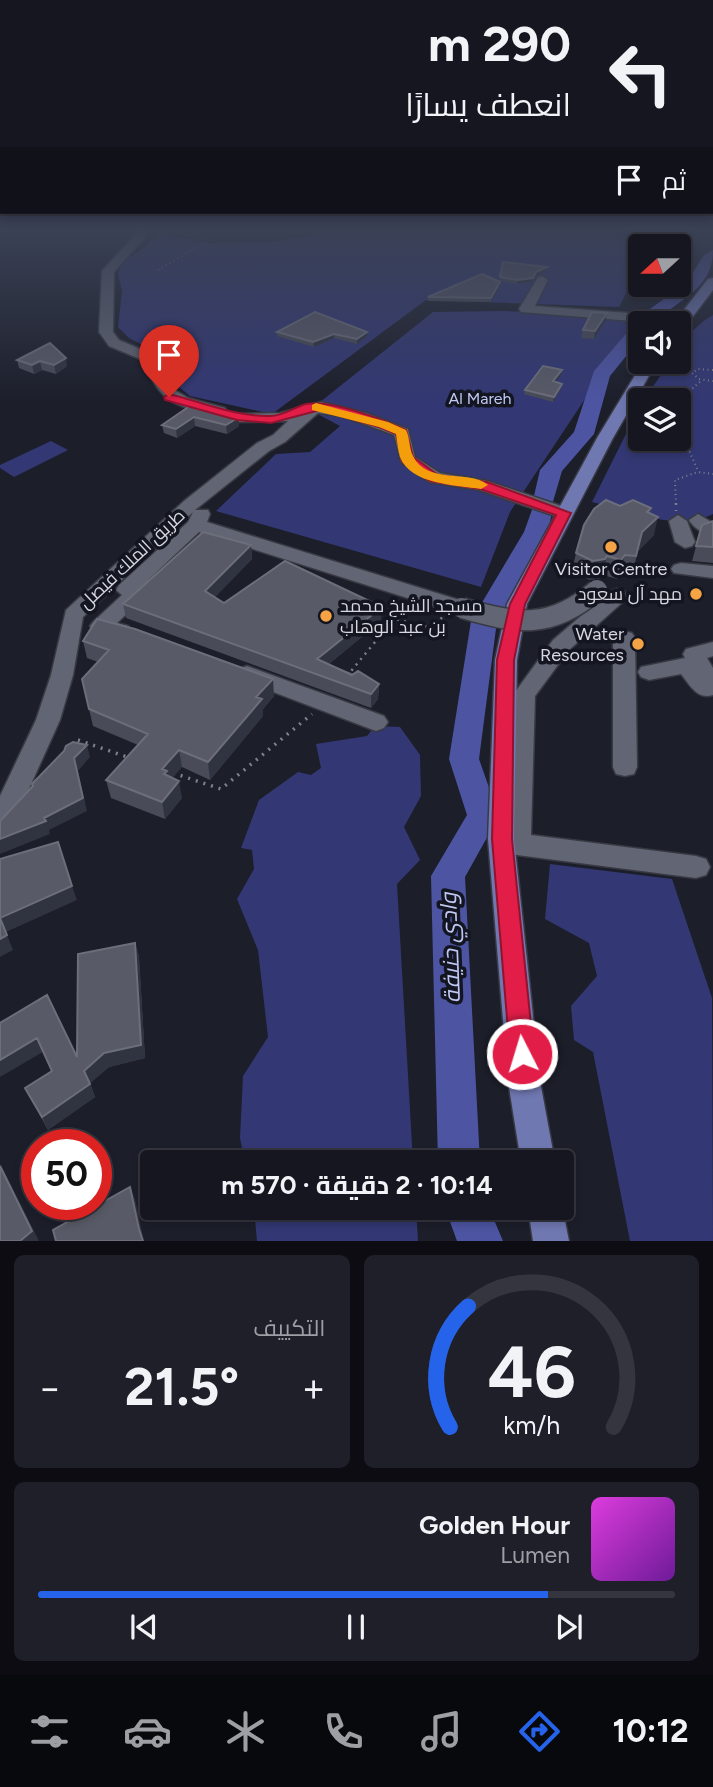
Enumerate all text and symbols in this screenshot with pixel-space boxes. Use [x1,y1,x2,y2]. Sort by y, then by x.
text: 290 m [428,14,571,73]
icon: left [595,28,686,119]
text: انعطف يسارًا [405,86,571,124]
icon: arrive [610,161,648,199]
text: ثم [662,165,686,197]
north arrow [628,234,691,298]
map controls [628,234,691,451]
button: sound [628,311,691,374]
pin [139,325,199,397]
icon: arrive [150,336,188,374]
button: layers [628,388,691,451]
park label: Al Mareh [448,389,512,408]
street label: طريق الملك فيصل [75,504,190,614]
marker: Visitor Centre [603,539,619,555]
place label: Visitor Centre [555,558,667,580]
place label: مهد آل سعود [578,583,682,605]
marker: مهد آل سعود [688,586,704,602]
place label: مسجد الشيخ محمد بن عبد الوهاب [340,595,482,638]
marker: مسجد الشيخ محمد بن عبد الوهاب [318,608,334,624]
place label: Water Resources [540,623,624,666]
marker: Water Resources [630,636,646,652]
water label: وادي حنيفة [434,891,470,1004]
position arrow [485,1017,559,1091]
speed limit sign: 50 [21,1129,112,1220]
text: 10:14 · 2 دقيقة · 570 m [221,1169,493,1201]
text: التكييف [253,1314,326,1342]
text: 46 [487,1329,575,1416]
text: 21.5° [124,1356,239,1418]
text: − [38,1365,62,1411]
text: + [302,1365,325,1411]
text: km/h [503,1410,560,1440]
text: Golden Hour [419,1509,570,1541]
text: Lumen [500,1541,570,1569]
icon: previous [125,1608,163,1646]
icon: pause [337,1608,375,1646]
icon: next [550,1608,588,1646]
icon: filters [25,1707,74,1756]
icon: car [123,1707,172,1756]
icon: climate [221,1707,270,1756]
icon: phone [319,1707,368,1756]
icon: music [417,1707,466,1756]
icon: directions [515,1707,564,1756]
text: 10:12 [613,1712,689,1750]

